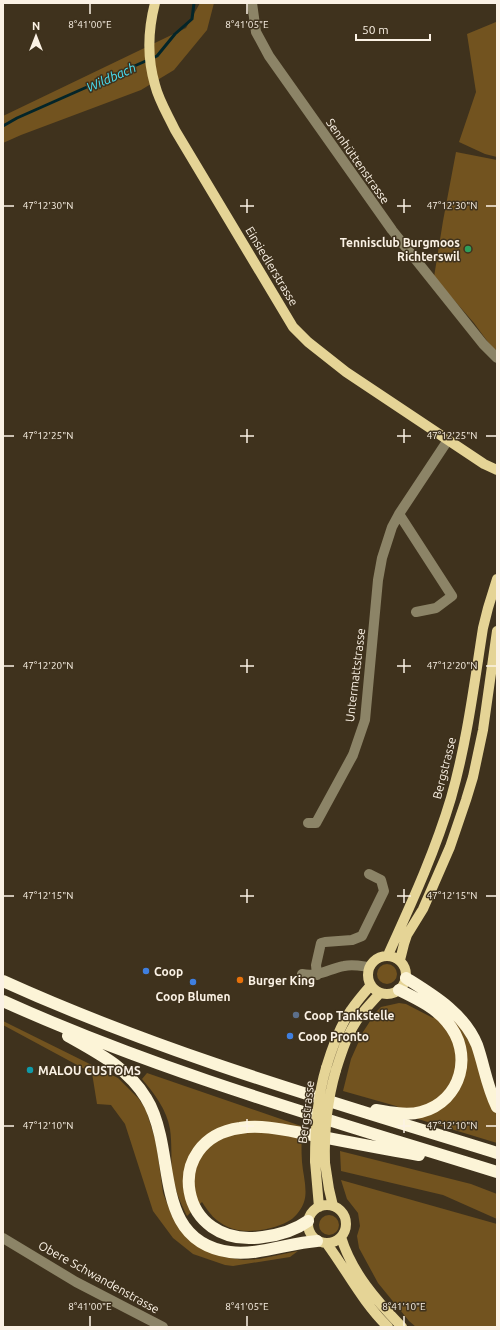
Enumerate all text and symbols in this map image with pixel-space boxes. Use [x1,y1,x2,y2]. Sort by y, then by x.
north arrow [16,16,56,56]
scale bar [356,16,430,42]
text: 8°41'00"E [68,19,112,30]
text: 8°41'05"E [225,19,269,30]
text: N [32,20,40,32]
text: 50 m [362,23,389,36]
water label: Wildbach [84,60,138,94]
street label: Sennhüttenstrasse [324,116,392,206]
text: 47°12'30"N [23,200,73,211]
text: 47°12'30"N [427,200,477,211]
street label: Einsiedlerstrasse [243,224,301,308]
place label: Tennisclub Burgmoos Richterswil [340,236,460,263]
marker: Tennisclub Burgmoos Richterswil [463,244,473,254]
text: 47°12'25"N [23,430,73,441]
text: 47°12'25"N [427,430,477,441]
street label: Untermattstrasse [343,627,367,723]
text: 47°12'20"N [23,660,73,671]
text: 47°12'20"N [427,660,477,671]
street label: Bergstrasse [430,736,458,800]
text: 47°12'15"N [23,890,73,901]
text: 47°12'15"N [427,890,477,901]
place label: Coop [154,965,183,978]
marker: Coop [141,966,151,976]
place label: Burger King [248,974,315,987]
marker: Burger King [235,975,245,985]
marker: Coop Blumen [188,977,198,987]
place label: Coop Blumen [156,990,230,1003]
place label: Coop Tankstelle [304,1009,395,1022]
marker: Coop Tankstelle [291,1010,301,1020]
place label: Coop Pronto [298,1030,369,1043]
marker: Coop Pronto [285,1031,295,1041]
place label: MALOU CUSTOMS [38,1064,141,1077]
marker: MALOU CUSTOMS [25,1065,35,1075]
street label: Bergstrasse [296,1080,316,1144]
text: 47°12'10"N [23,1120,73,1131]
text: 47°12'10"N [427,1120,477,1131]
street label: Obere Schwandenstrasse [36,1238,162,1316]
text: 8°41'00"E [68,1301,112,1312]
text: 8°41'05"E [225,1301,269,1312]
text: 8°41'10"E [382,1301,426,1312]

